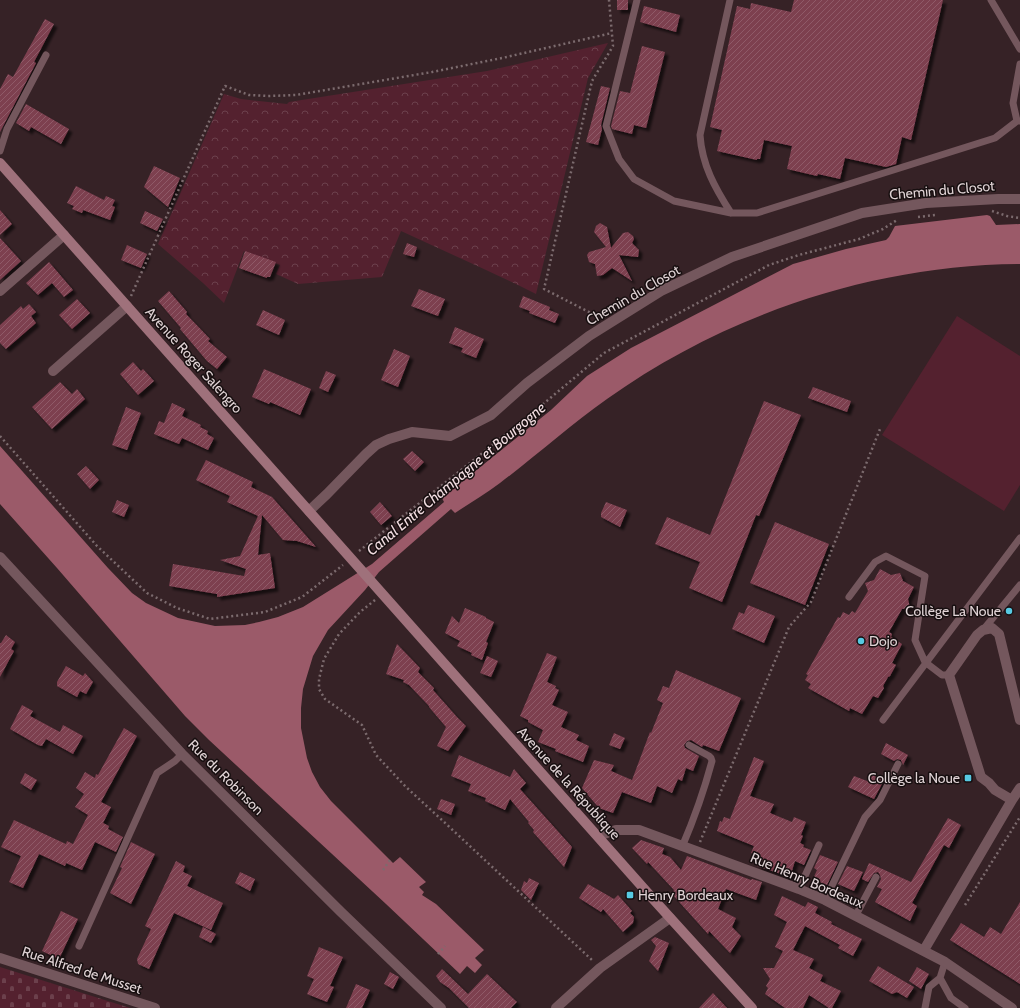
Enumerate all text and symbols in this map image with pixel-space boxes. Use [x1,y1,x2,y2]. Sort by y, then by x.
street label: Chemin du Closot [889,176,996,204]
street label: Chemin du Closot [583,261,683,329]
street label: Avenue Roger Salengro [141,303,247,417]
water label: Canal Entre Champagne et Bourgogne [363,399,549,559]
place label: Collège La Noue [905,602,1001,620]
marker: Collège La Noue [1004,606,1014,616]
place label: Dojo [869,632,898,650]
marker: Dojo [856,636,866,646]
street label: Avenue de la République [514,723,624,843]
street label: Rue du Robinson [184,735,268,819]
place label: Collège la Noue [868,769,960,787]
marker: Collège la Noue [963,773,973,783]
street label: Rue Henry Bordeaux [748,848,867,912]
place label: Henry Bordeaux [638,886,734,904]
marker: Henry Bordeaux [625,890,635,900]
street label: Rue Alfred de Musset [20,942,144,998]

